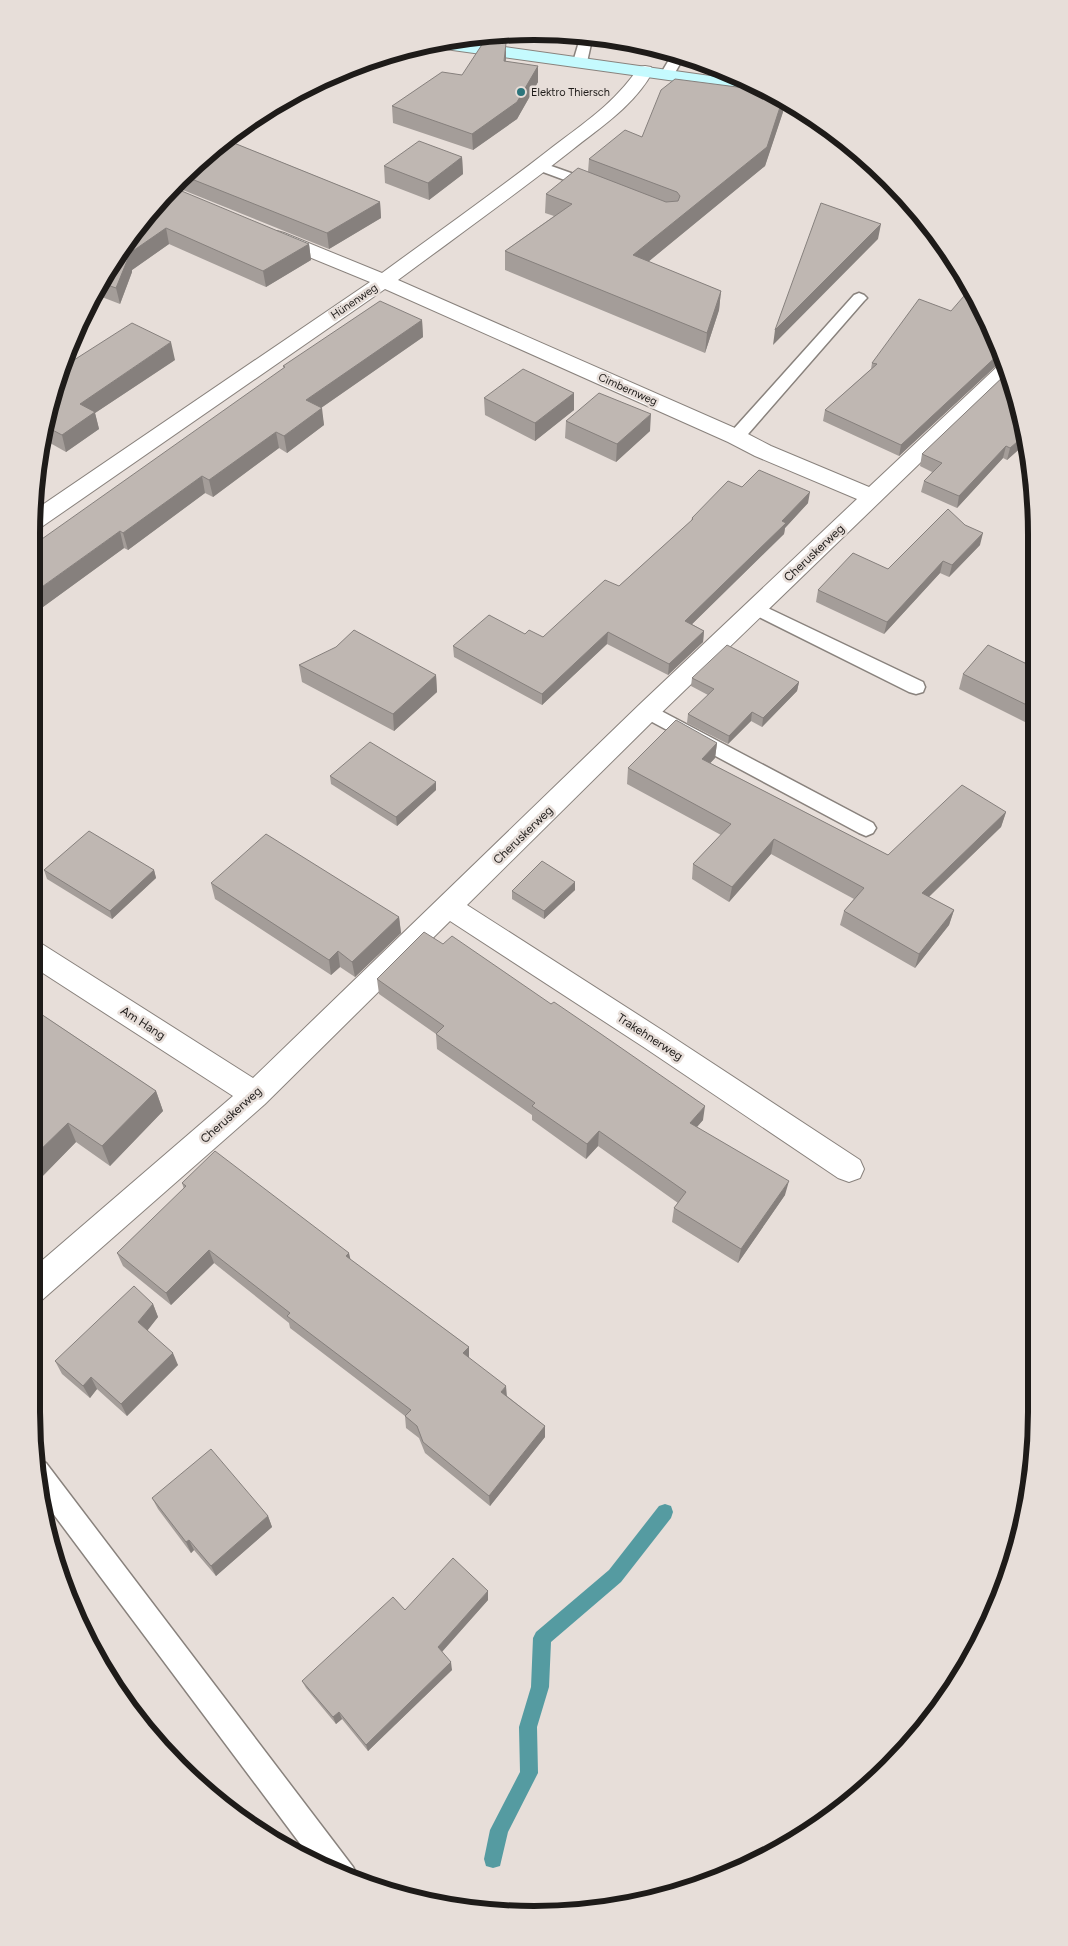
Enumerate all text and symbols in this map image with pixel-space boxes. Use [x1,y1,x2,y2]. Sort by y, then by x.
marker: Elektro Thiersch [515,86,527,98]
place label: Elektro Thiersch [531,86,610,99]
street label: Hünenweg [328,281,380,322]
street label: Cimbernweg [596,371,659,408]
street label: Cheruskerweg [781,521,847,585]
street label: Cheruskerweg [490,803,556,867]
street label: Am Hang [118,1003,168,1043]
street label: Trakehnerweg [615,1011,685,1063]
street label: Cheruskerweg [198,1084,264,1146]

